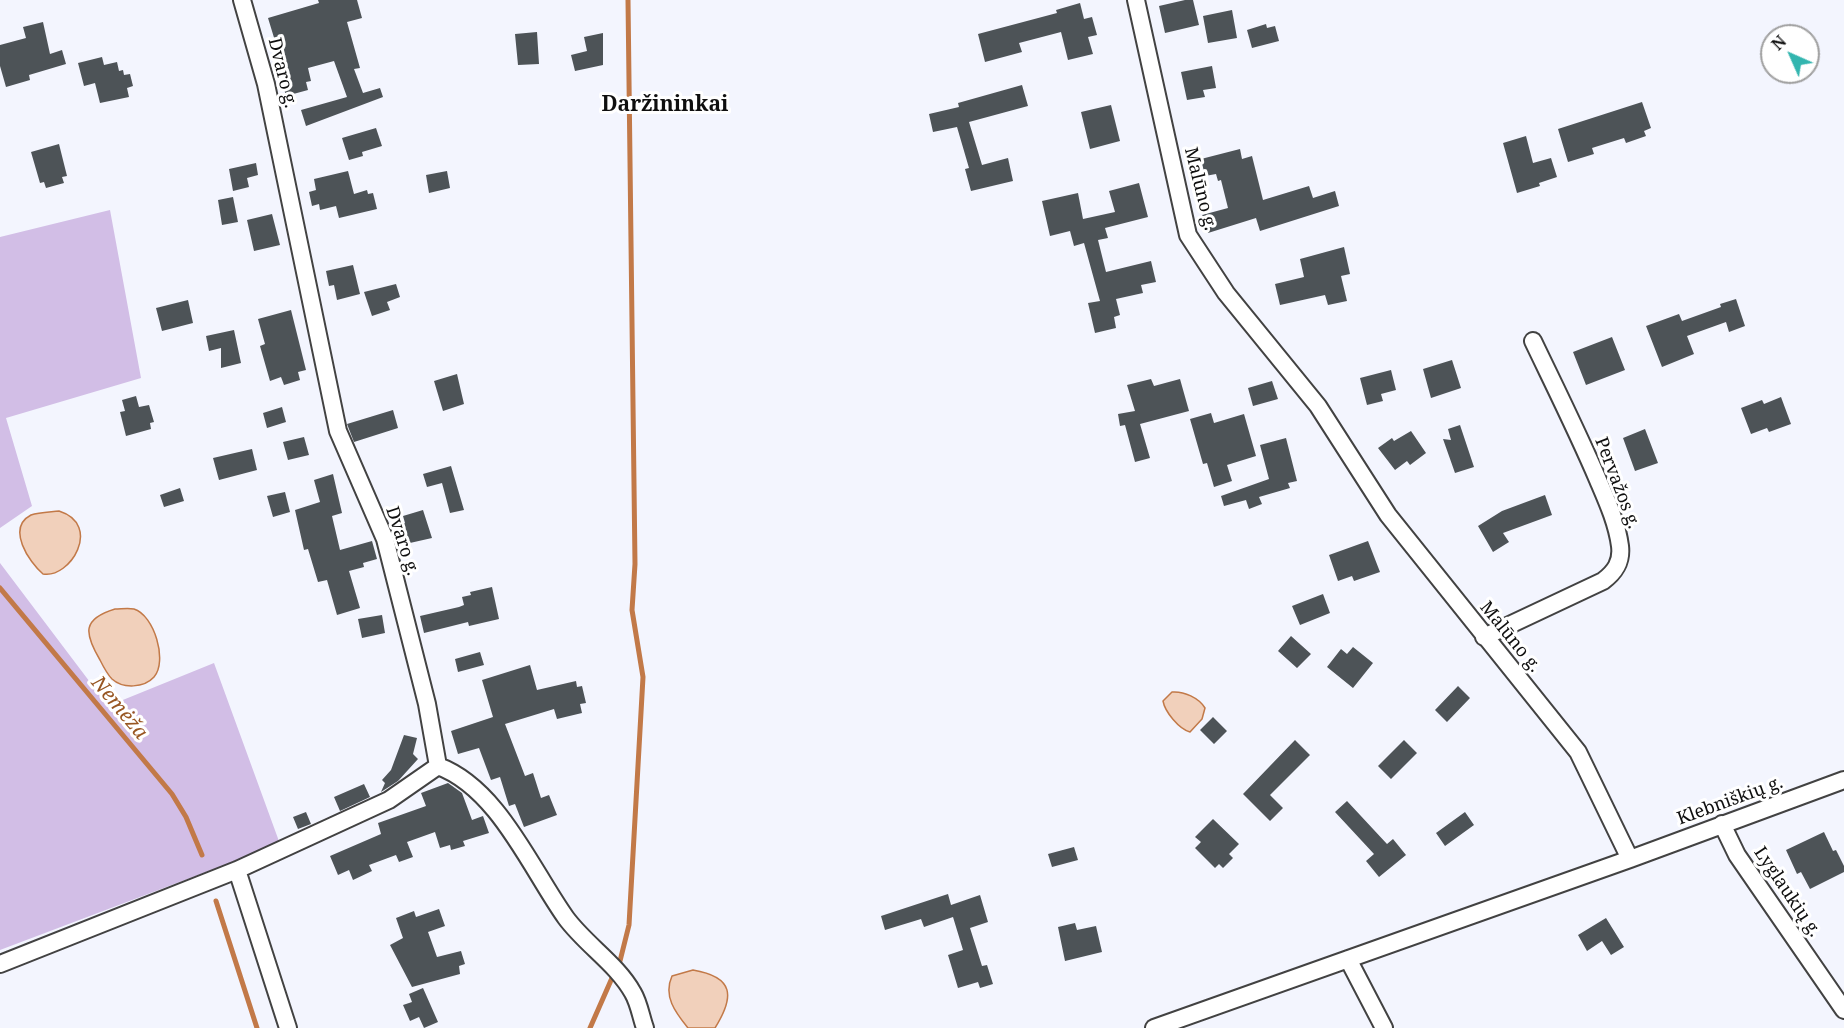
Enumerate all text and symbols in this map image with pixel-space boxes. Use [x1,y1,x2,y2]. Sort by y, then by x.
north arrow [1760,24,1820,84]
text: N [1766,30,1791,55]
street label: Dvaro g. [263,36,301,110]
district label: Daržininkai [602,92,728,118]
street label: Malūno g. [1179,145,1221,233]
street label: Pervažos g. [1590,434,1644,532]
street label: Dvaro g. [381,504,423,578]
street label: Malūno g. [1475,597,1545,677]
water label: Nemėža [86,672,152,744]
street label: Klebniškių g. [1674,772,1786,830]
street label: Lyglaukių g. [1749,843,1825,941]

